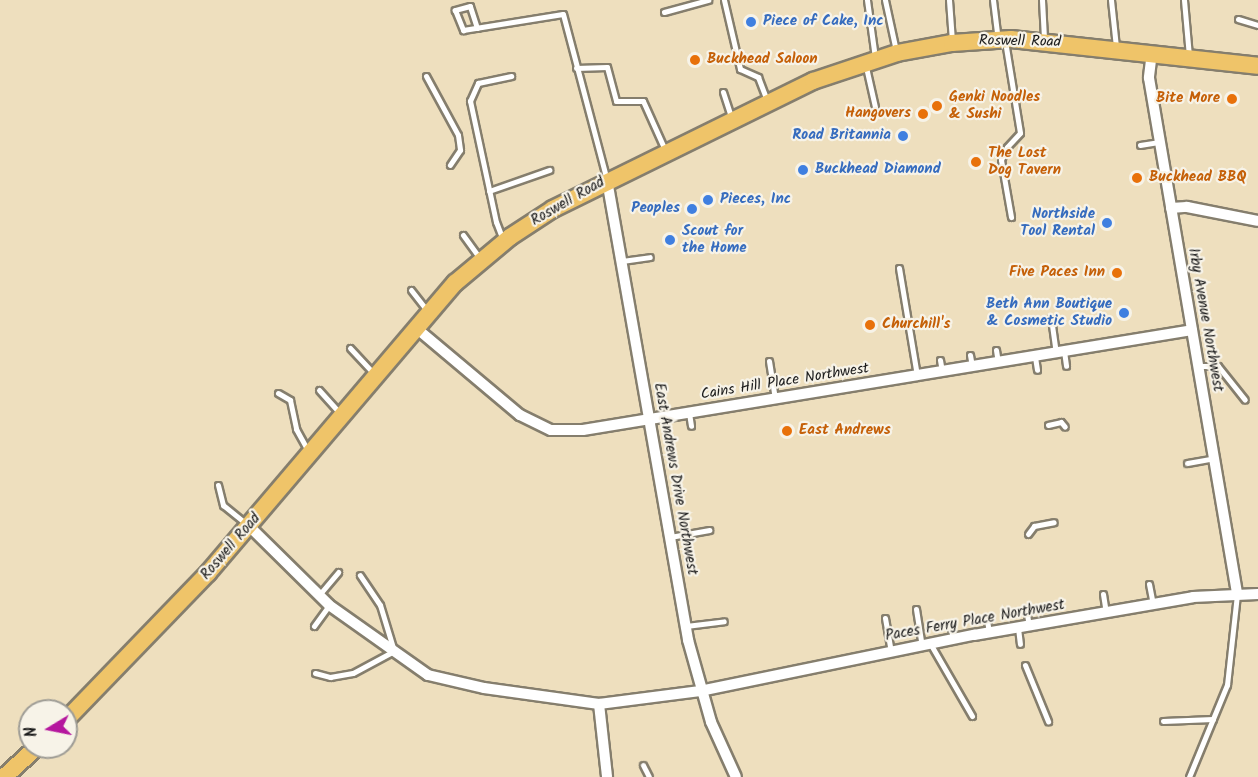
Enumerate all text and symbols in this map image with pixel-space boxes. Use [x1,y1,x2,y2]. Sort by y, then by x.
place label: Piece of Cake, Inc [763,13,884,31]
marker: Piece of Cake, Inc [744,15,758,29]
street label: Roswell Road [979,32,1061,52]
place label: Buckhead Saloon [707,51,818,69]
marker: Buckhead Saloon [688,53,702,67]
place label: Genki Noodles & Sushi [949,88,1040,123]
place label: Bite More [1156,90,1220,108]
marker: Bite More [1225,92,1239,106]
marker: Genki Noodles & Sushi [930,99,944,113]
place label: Hangovers [845,105,911,123]
marker: Hangovers [916,107,930,121]
place label: Road Britannia [792,127,891,145]
marker: Road Britannia [896,129,910,143]
place label: The Lost Dog Tavern [988,144,1061,179]
marker: The Lost Dog Tavern [969,155,983,169]
place label: Buckhead Diamond [815,161,941,179]
marker: Buckhead Diamond [796,163,810,177]
place label: Buckhead BBQ [1149,169,1246,187]
marker: Buckhead BBQ [1130,171,1144,185]
street label: Roswell Road [528,174,608,230]
place label: Pieces, Inc [720,191,791,209]
marker: Pieces, Inc [701,193,715,207]
place label: Peoples [631,200,680,218]
marker: Peoples [685,202,699,216]
place label: Northside Tool Rental [1020,205,1095,240]
marker: Northside Tool Rental [1100,216,1114,230]
place label: Scout for the Home [682,222,747,257]
marker: Scout for the Home [663,233,677,247]
street label: Irby Avenue Northwest [1184,247,1226,393]
place label: Five Paces Inn [1009,264,1105,282]
marker: Five Paces Inn [1110,266,1124,280]
place label: Beth Ann Boutique & Cosmetic Studio [986,295,1112,330]
marker: Beth Ann Boutique & Cosmetic Studio [1117,306,1131,320]
place label: Churchill's [882,316,950,334]
marker: Churchill's [863,318,877,332]
street label: Cains Hill Place Northwest [700,360,870,404]
street label: East Andrews Drive Northwest [649,381,701,577]
place label: East Andrews [799,422,891,440]
marker: East Andrews [780,424,794,438]
street label: Roswell Road [197,510,265,584]
street label: Paces Ferry Place Northwest [884,596,1066,646]
north arrow [18,699,78,759]
text: N [19,725,45,739]

